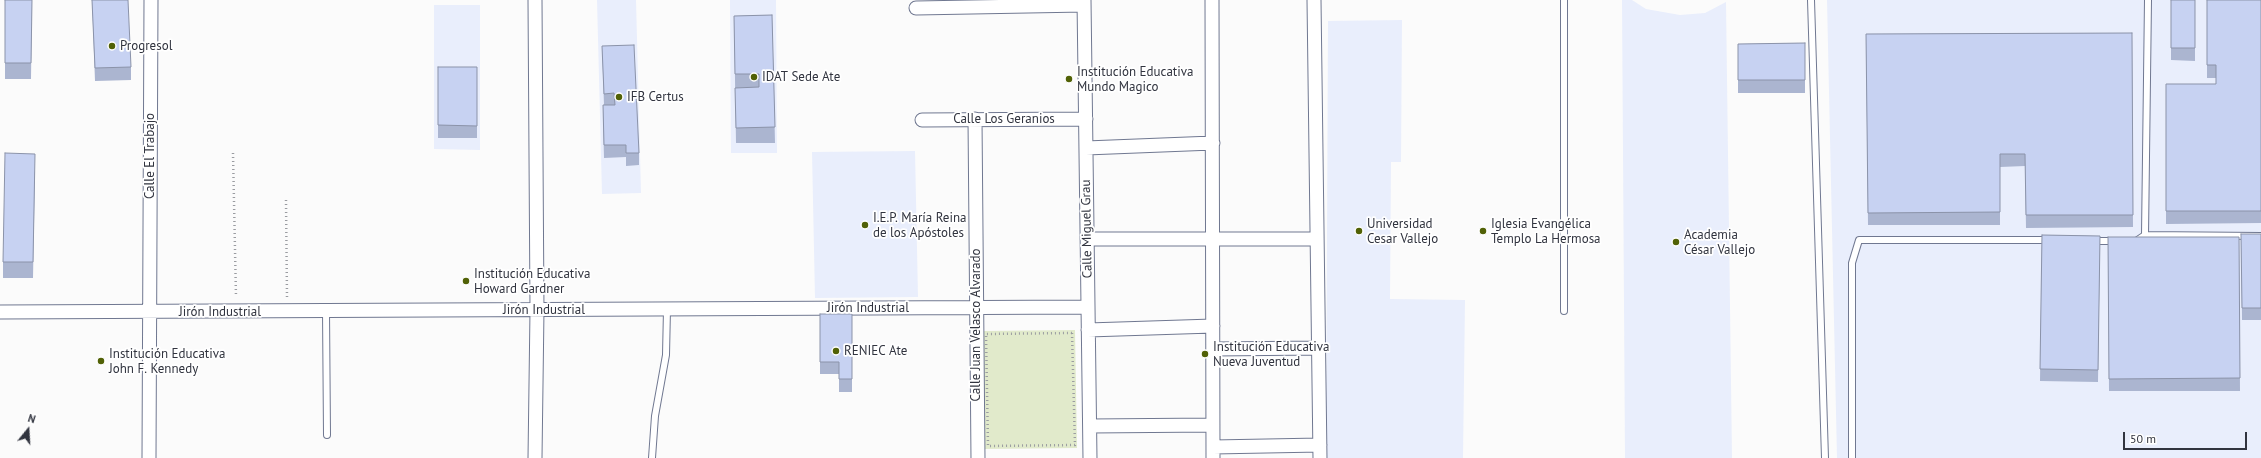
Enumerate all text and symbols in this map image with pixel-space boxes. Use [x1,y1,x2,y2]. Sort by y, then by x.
place label: Progresol [120,38,172,54]
marker: Progresol [107,41,117,51]
place label: Institución Educativa Mundo Magico [1077,64,1193,95]
place label: IDAT Sede Ate [762,69,840,85]
marker: IDAT Sede Ate [749,72,759,82]
marker: Institución Educativa Mundo Magico [1064,74,1074,84]
place label: IFB Certus [627,89,684,105]
marker: IFB Certus [614,92,624,102]
street label: Calle Los Geranios [953,111,1055,127]
street label: Calle El Trabajo [142,113,158,199]
street label: Calle Miguel Grau [1078,179,1096,279]
place label: I.E.P. María Reina de los Apóstoles [873,210,966,241]
place label: Universidad Cesar Vallejo [1367,216,1438,247]
place label: Iglesia Evangélica Templo La Hermosa [1491,216,1601,247]
marker: I.E.P. María Reina de los Apóstoles [860,220,870,230]
marker: Universidad Cesar Vallejo [1354,226,1364,236]
marker: Iglesia Evangélica Templo La Hermosa [1478,226,1488,236]
place label: Academia César Vallejo [1684,227,1755,258]
marker: Academia César Vallejo [1671,237,1681,247]
street label: Calle Juan Velasco Alvarado [968,248,984,402]
place label: Institución Educativa Howard Gardner [474,266,590,297]
marker: Institución Educativa Howard Gardner [461,276,471,286]
street label: Jirón Industrial [827,300,909,316]
street label: Jirón Industrial [503,302,585,318]
street label: Jirón Industrial [179,304,261,320]
place label: Institución Educativa Nueva Juventud [1213,339,1329,370]
place label: RENIEC Ate [844,343,907,359]
place label: Institución Educativa John F. Kennedy [109,346,225,377]
marker: RENIEC Ate [831,346,841,356]
marker: Institución Educativa Nueva Juventud [1200,349,1210,359]
marker: Institución Educativa John F. Kennedy [96,356,106,366]
north arrow [8,410,48,450]
text: N [26,411,37,426]
scale bar [2125,424,2249,450]
text: 50 m [2130,431,2156,446]

